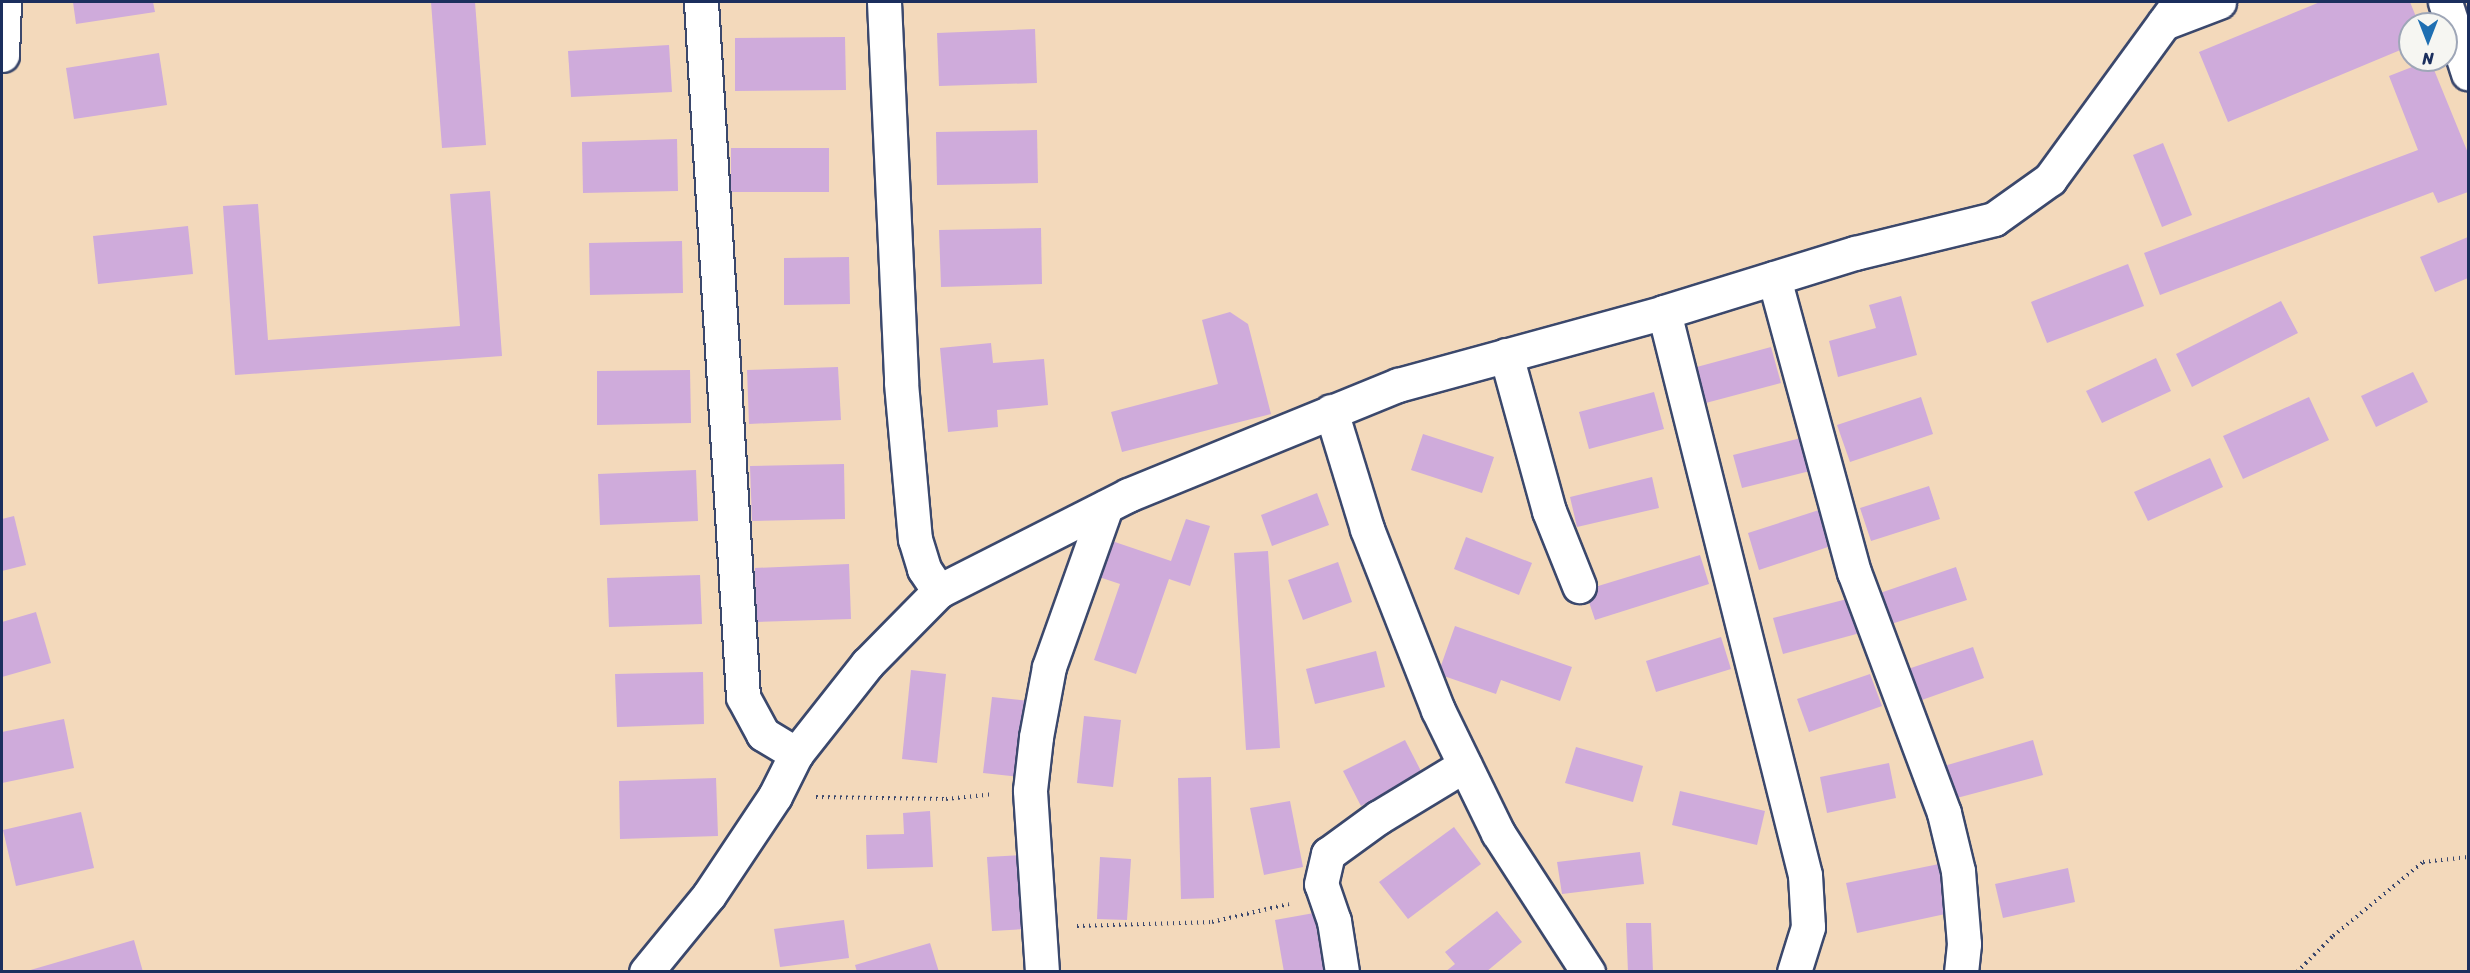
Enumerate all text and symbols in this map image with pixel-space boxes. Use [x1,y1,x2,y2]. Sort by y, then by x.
north arrow [2398,12,2458,72]
text: N [2422,44,2434,73]

